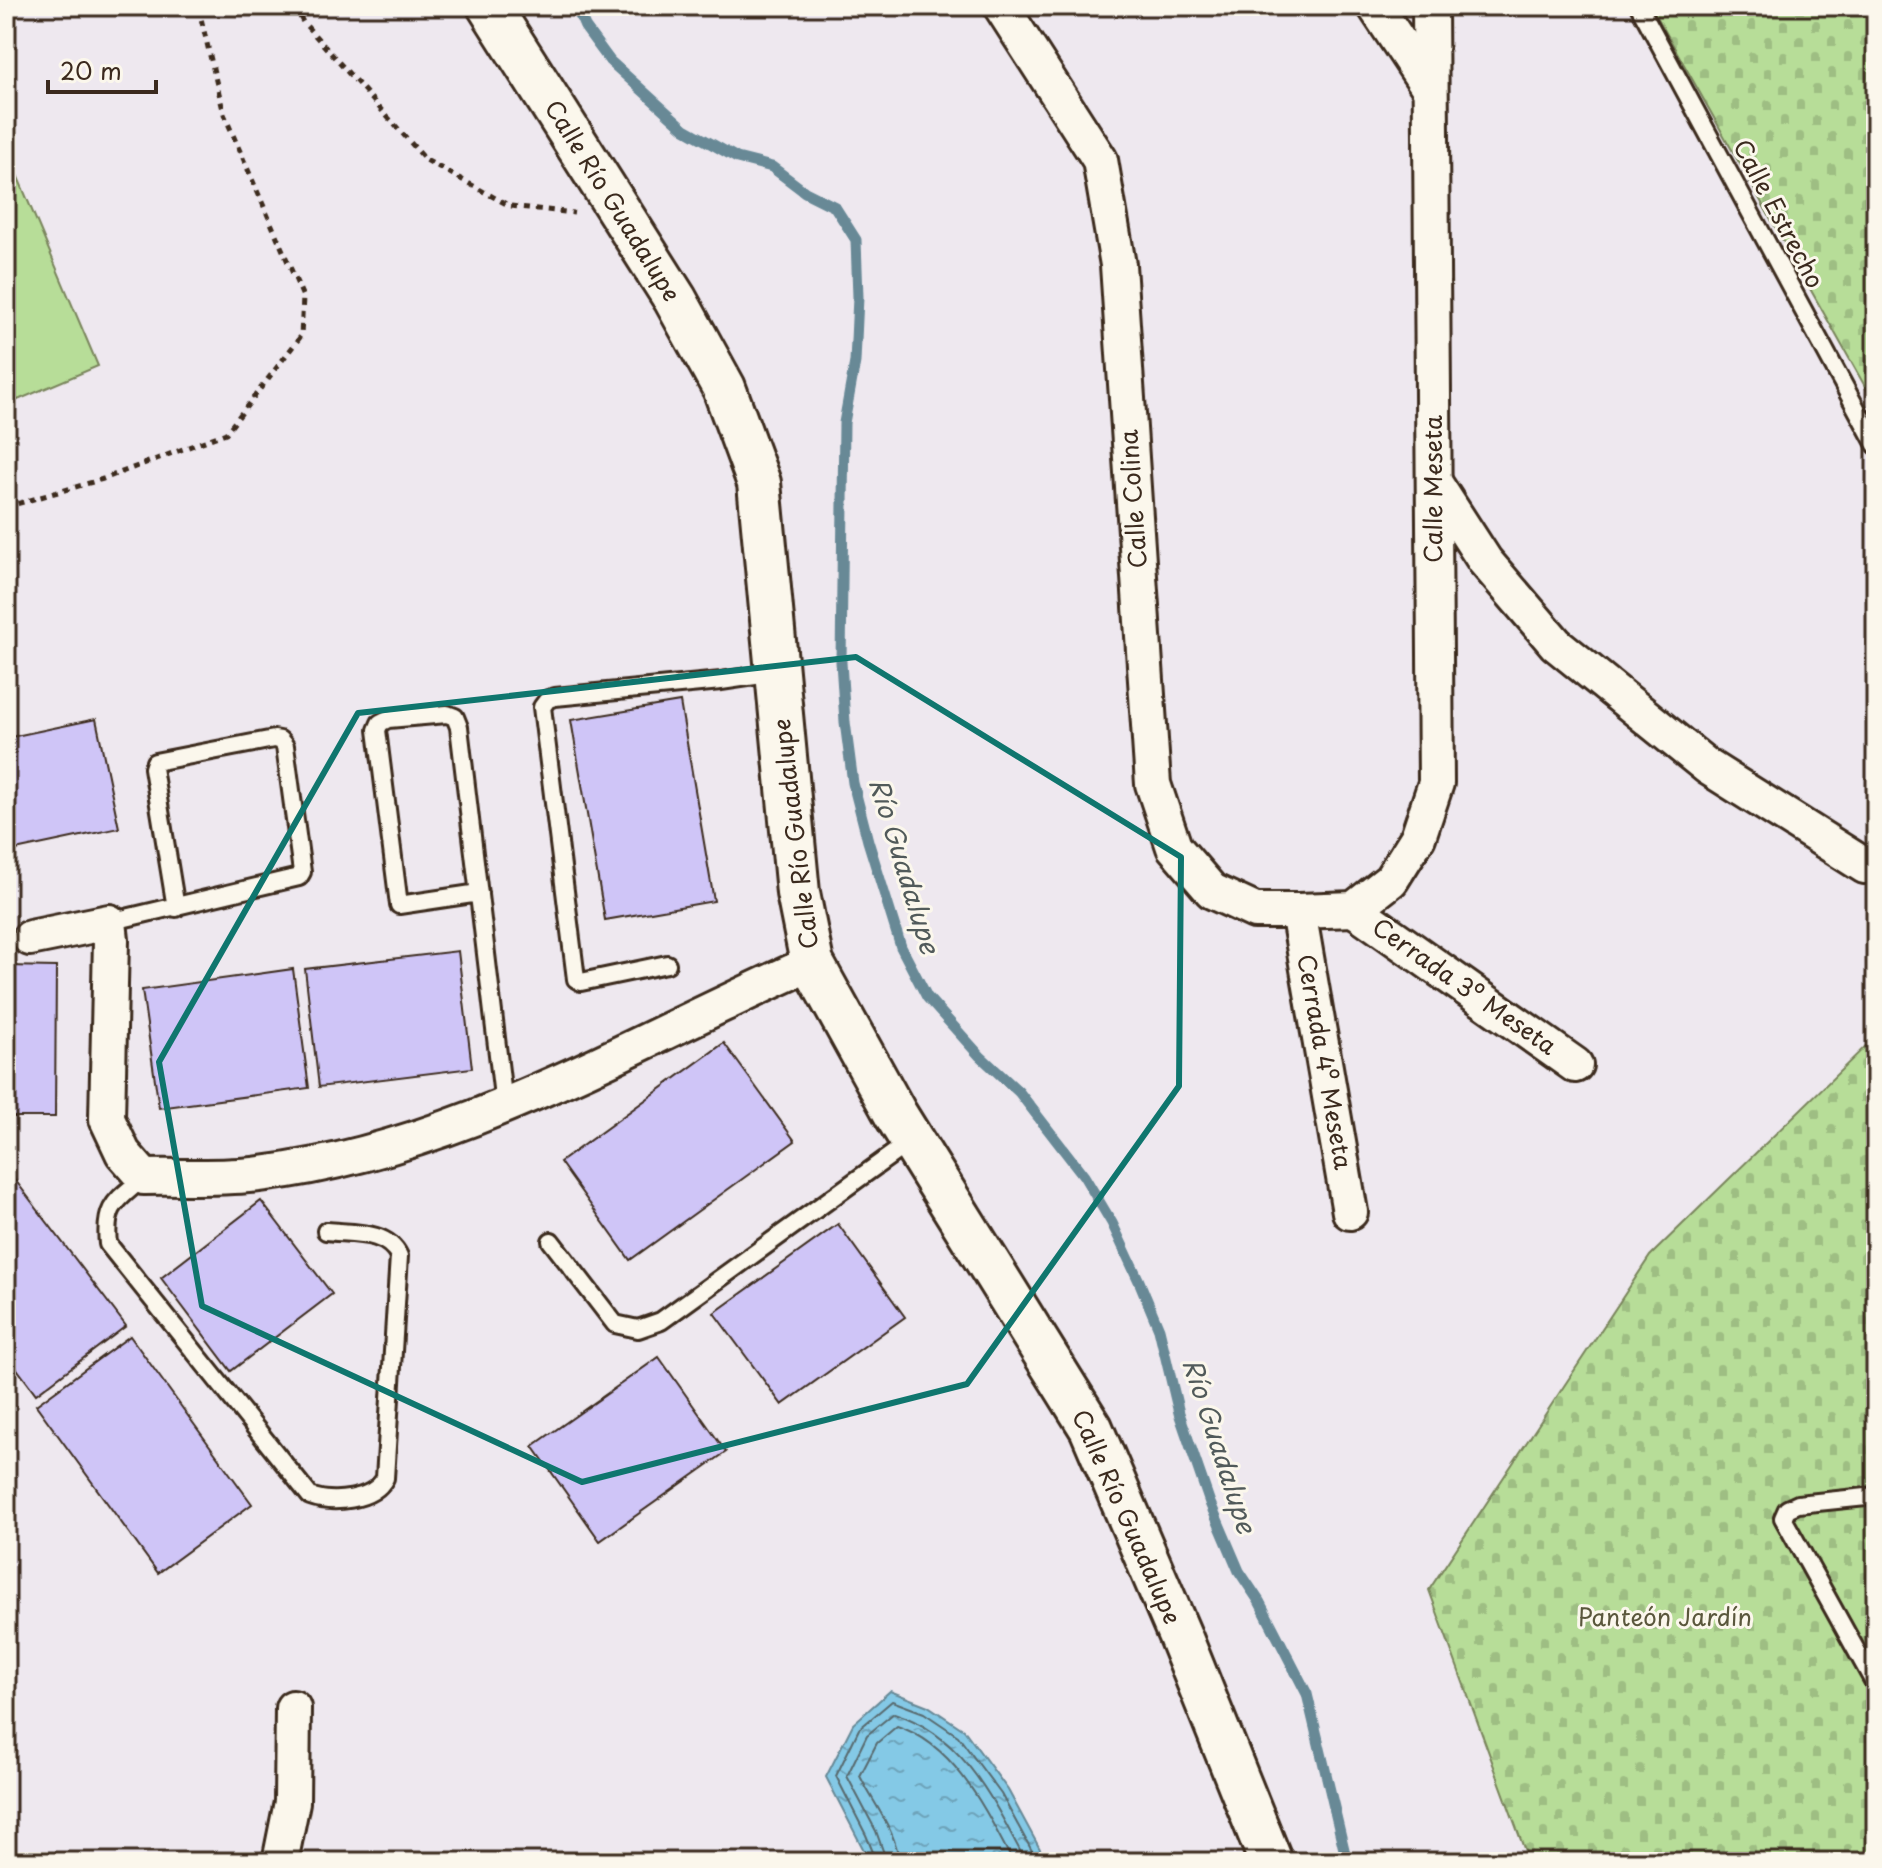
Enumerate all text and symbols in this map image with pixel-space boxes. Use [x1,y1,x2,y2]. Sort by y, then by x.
scale bar [48,44,156,94]
text: 20 m [60,52,122,88]
street label: Calle Río Guadalupe [537,92,690,308]
street label: Calle Estrecho [1725,132,1834,294]
street label: Calle Meseta [1414,415,1450,563]
street label: Calle Colina [1109,429,1155,570]
street label: Calle Río Guadalupe [762,717,826,951]
water label: Río Guadalupe [860,773,951,960]
street label: Cerrada 3º Meseta [1366,908,1565,1063]
street label: Cerrada 4º Meseta [1289,951,1363,1172]
water label: Río Guadalupe [1174,1353,1268,1540]
street label: Calle Río Guadalupe [1064,1403,1191,1629]
park label: Panteón Jardín [1578,1598,1752,1634]

